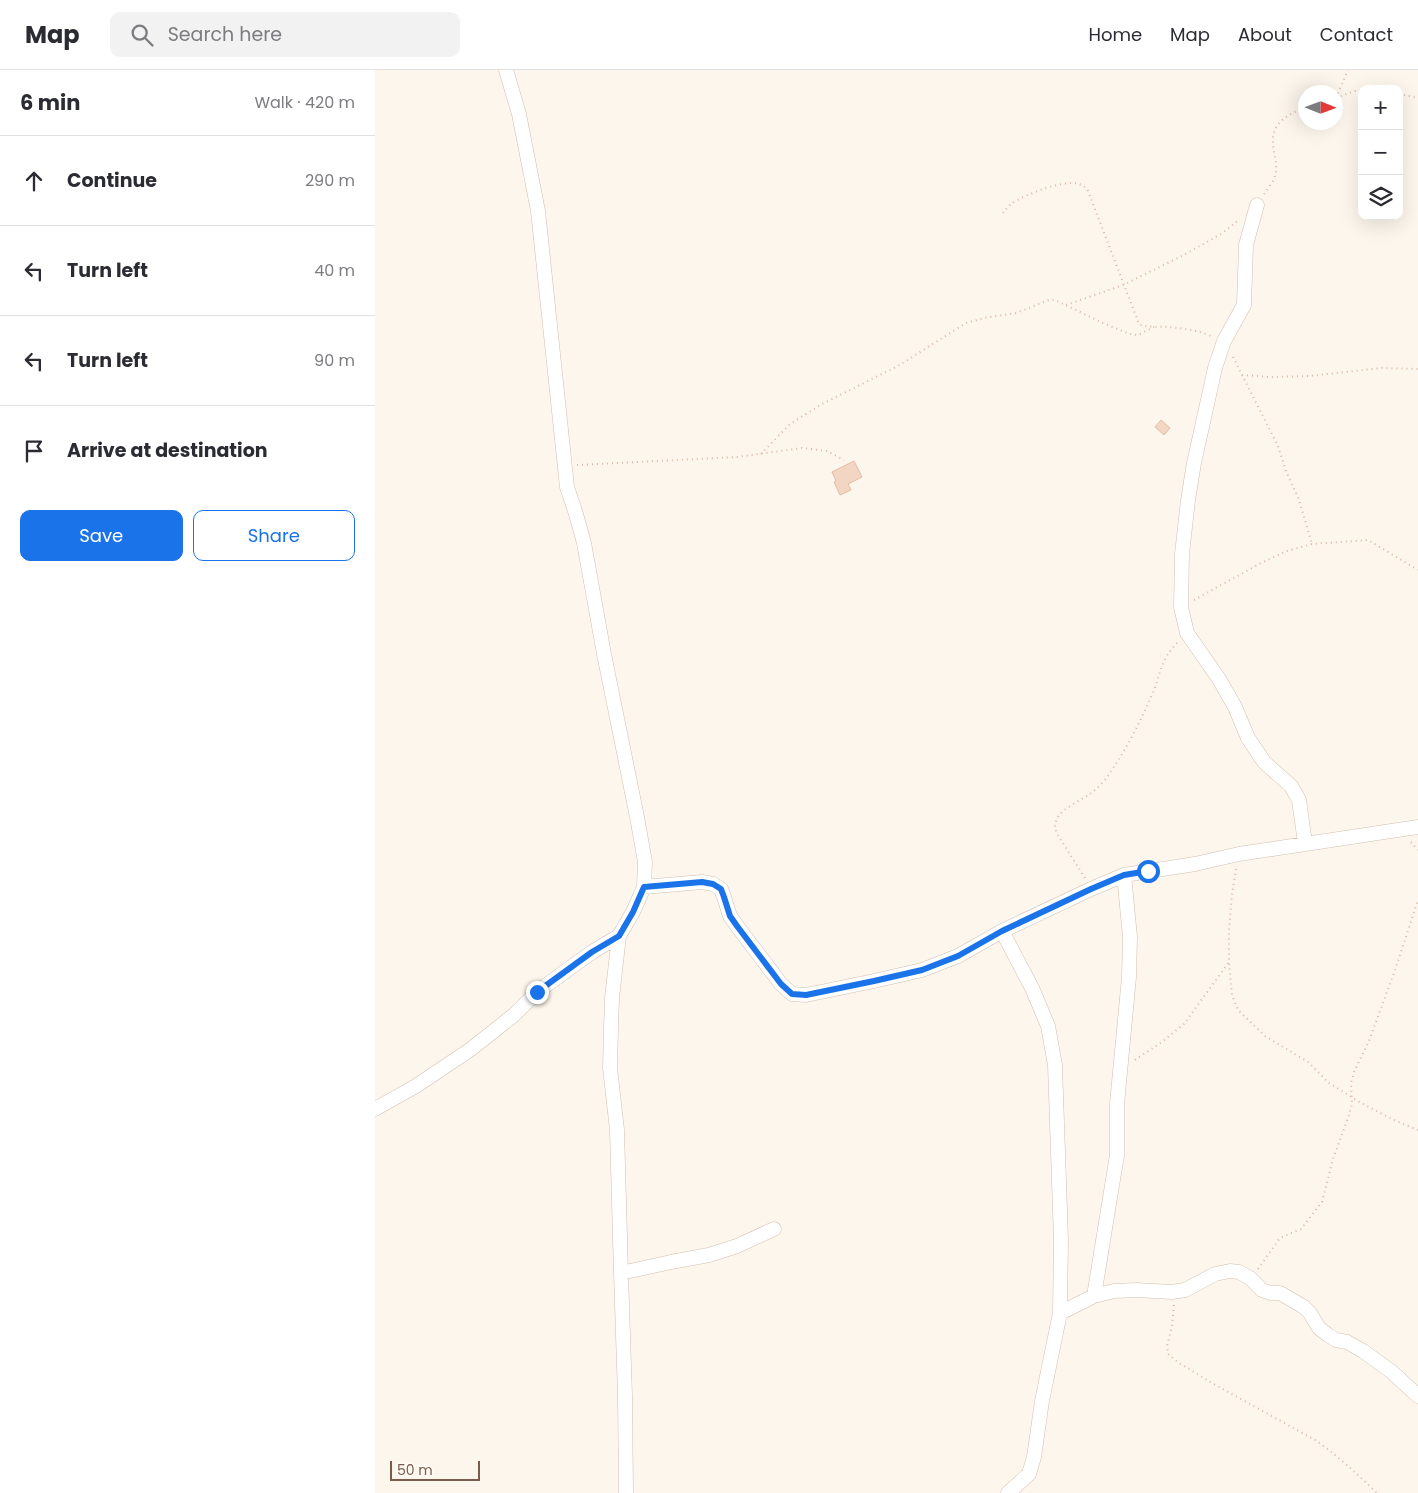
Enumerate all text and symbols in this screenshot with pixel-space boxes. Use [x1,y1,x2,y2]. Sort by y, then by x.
search box [110,12,460,57]
text: Map [25,18,80,51]
icon: search [128,21,156,49]
text: Search here [168,21,282,48]
text: Home [1088,22,1142,47]
text: Map [1170,22,1210,47]
text: About [1238,22,1292,47]
text: Contact [1320,22,1393,47]
north arrow [1298,85,1343,130]
map controls [1358,85,1403,220]
button: + [1358,85,1403,130]
text: 6 min [20,88,80,117]
text: Walk · 420 m [254,91,355,114]
button: − [1358,130,1403,175]
icon: ahead [20,167,48,195]
text: Continue [67,167,157,194]
text: 290 m [305,169,355,192]
button: layers [1358,175,1403,220]
icon: left [20,257,48,285]
text: Turn left [67,257,148,284]
text: 40 m [314,259,355,282]
icon: left [20,347,48,375]
text: Turn left [67,347,148,374]
text: 90 m [314,349,355,372]
icon: arrive [20,437,48,465]
text: Arrive at destination [67,437,268,464]
button: Save [20,510,183,561]
button: Share [193,510,355,561]
route start [1137,860,1160,883]
route end [526,981,549,1004]
scale bar [390,1458,480,1481]
text: 50 m [397,1460,433,1480]

